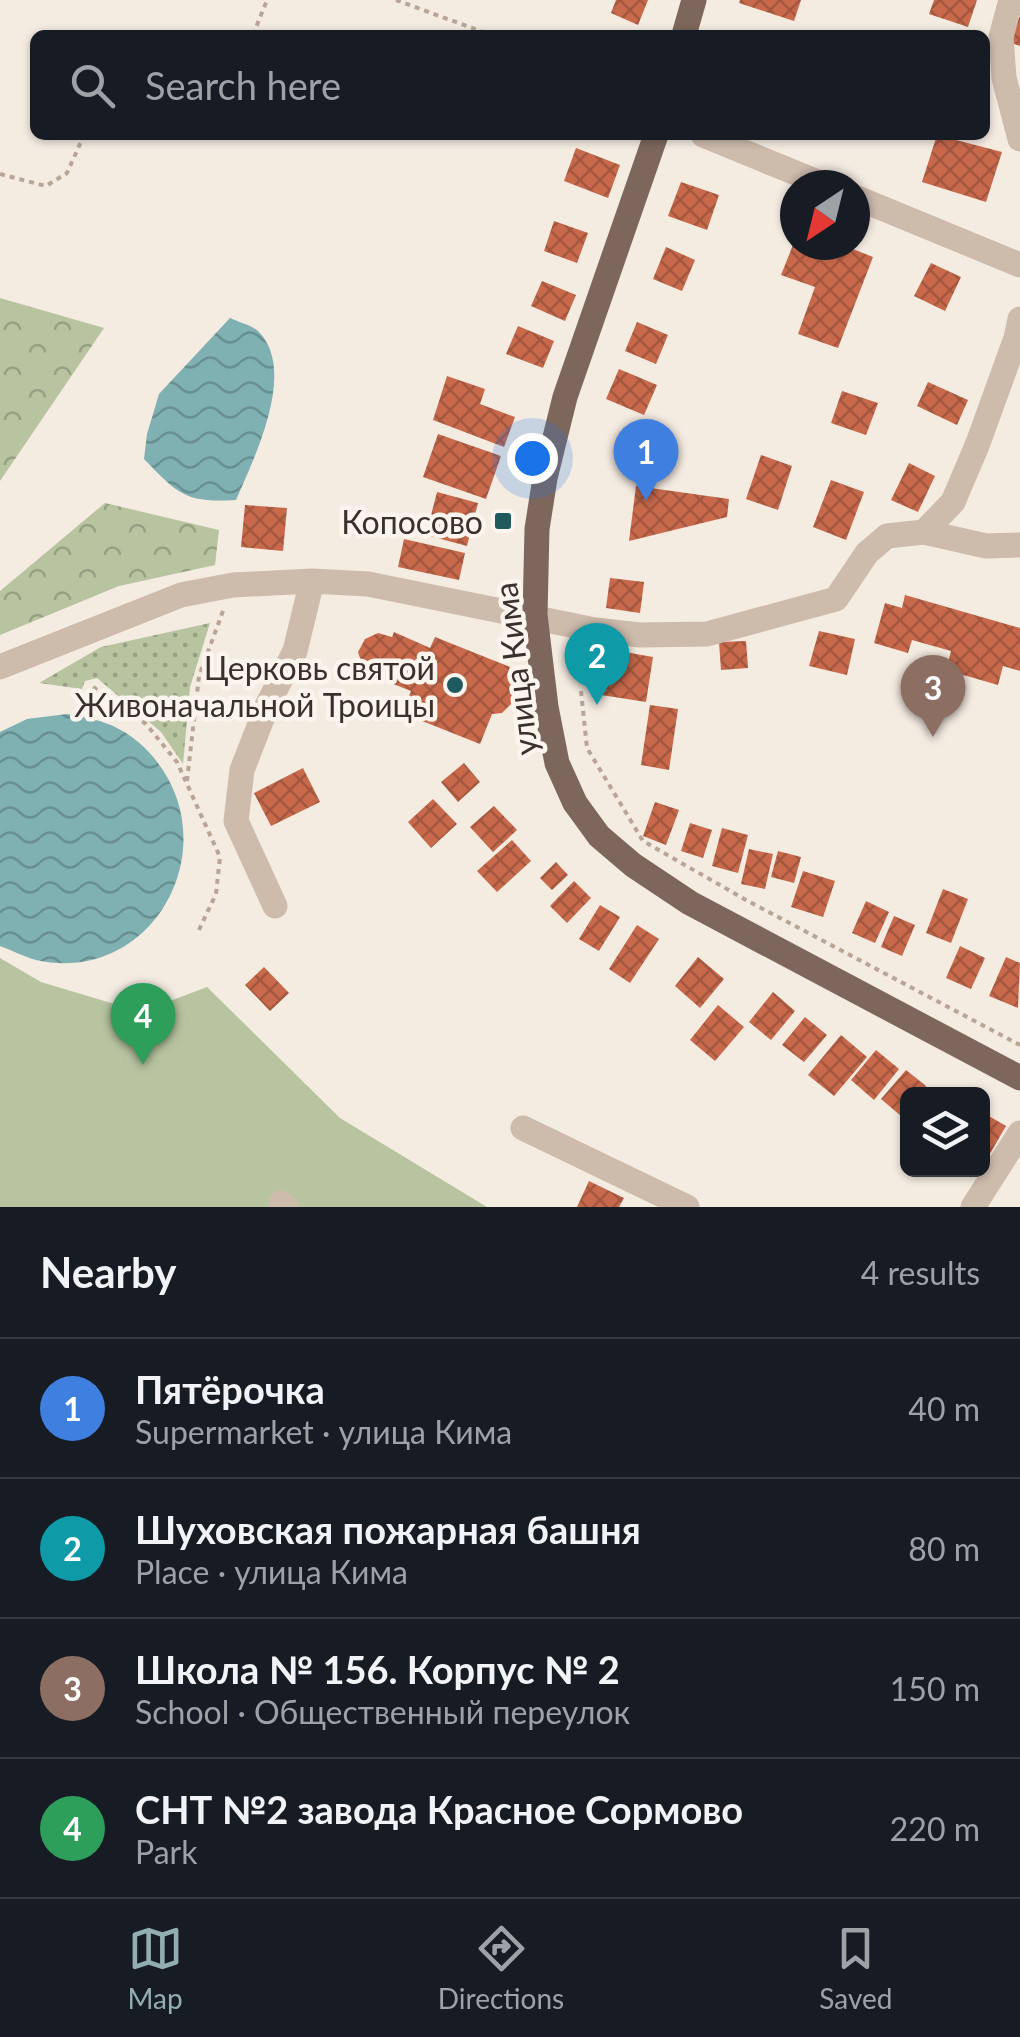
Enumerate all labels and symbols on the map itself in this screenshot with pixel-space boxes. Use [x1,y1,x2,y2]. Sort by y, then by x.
north arrow [780,170,870,260]
pin: 1 [614,418,678,501]
your location [507,433,558,484]
place label: Копосово [341,502,483,541]
marker: Копосово [492,510,514,532]
street label: улица Кима [485,580,545,758]
pin: 2 [564,622,630,705]
place label: Церковь святой Живоначальной Троицы [74,648,435,724]
pin: 3 [900,654,966,737]
marker: Церковь святой Живоначальной Троицы [444,674,466,696]
pin: 4 [110,982,176,1065]

